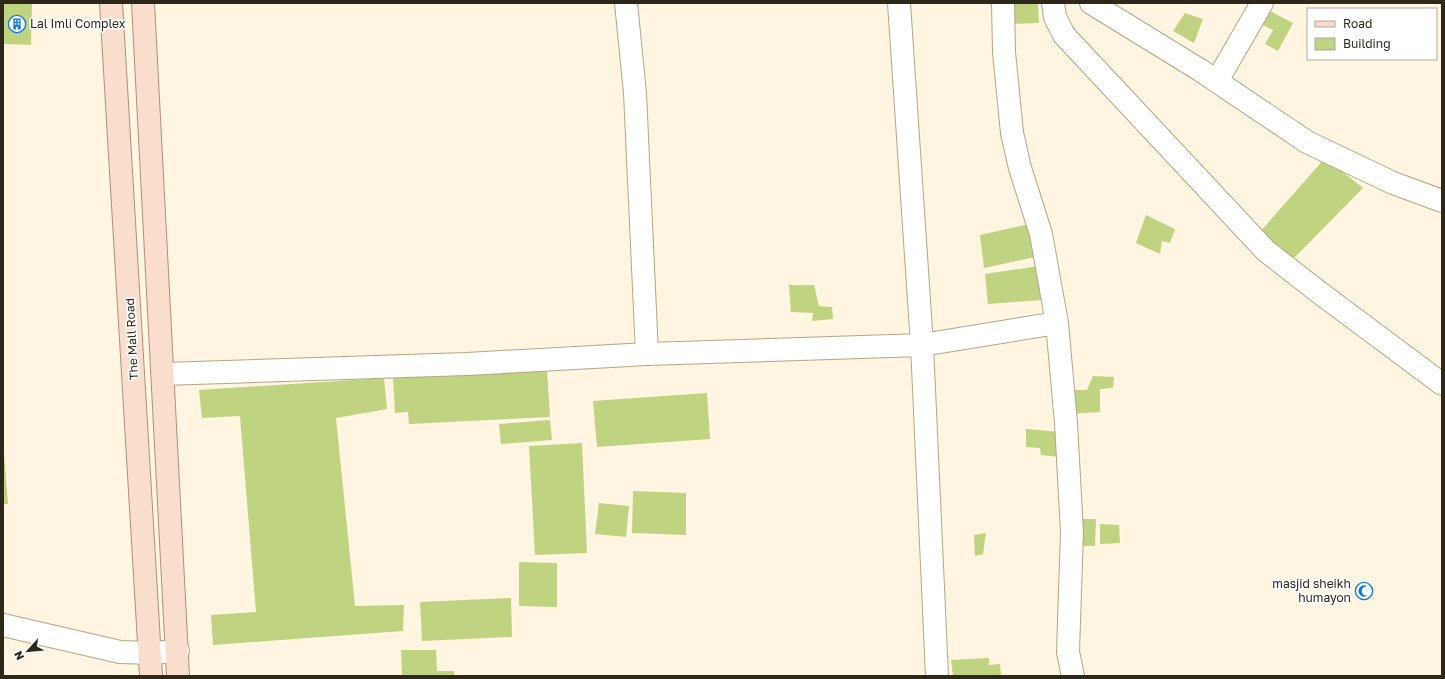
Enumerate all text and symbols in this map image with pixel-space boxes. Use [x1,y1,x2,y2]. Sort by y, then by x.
legend [1307,8,1437,60]
building icon: Lal Imli Complex [7,14,27,34]
place label: Lal Imli Complex [30,16,126,31]
text: Road [1343,16,1372,31]
text: Building [1343,36,1391,51]
street label: The Mall Road [122,298,141,380]
place label: masjid sheikh humayon [1272,576,1351,605]
mosque icon: masjid sheikh humayon [1354,581,1374,601]
north arrow [8,631,48,671]
text: N [11,649,26,662]

